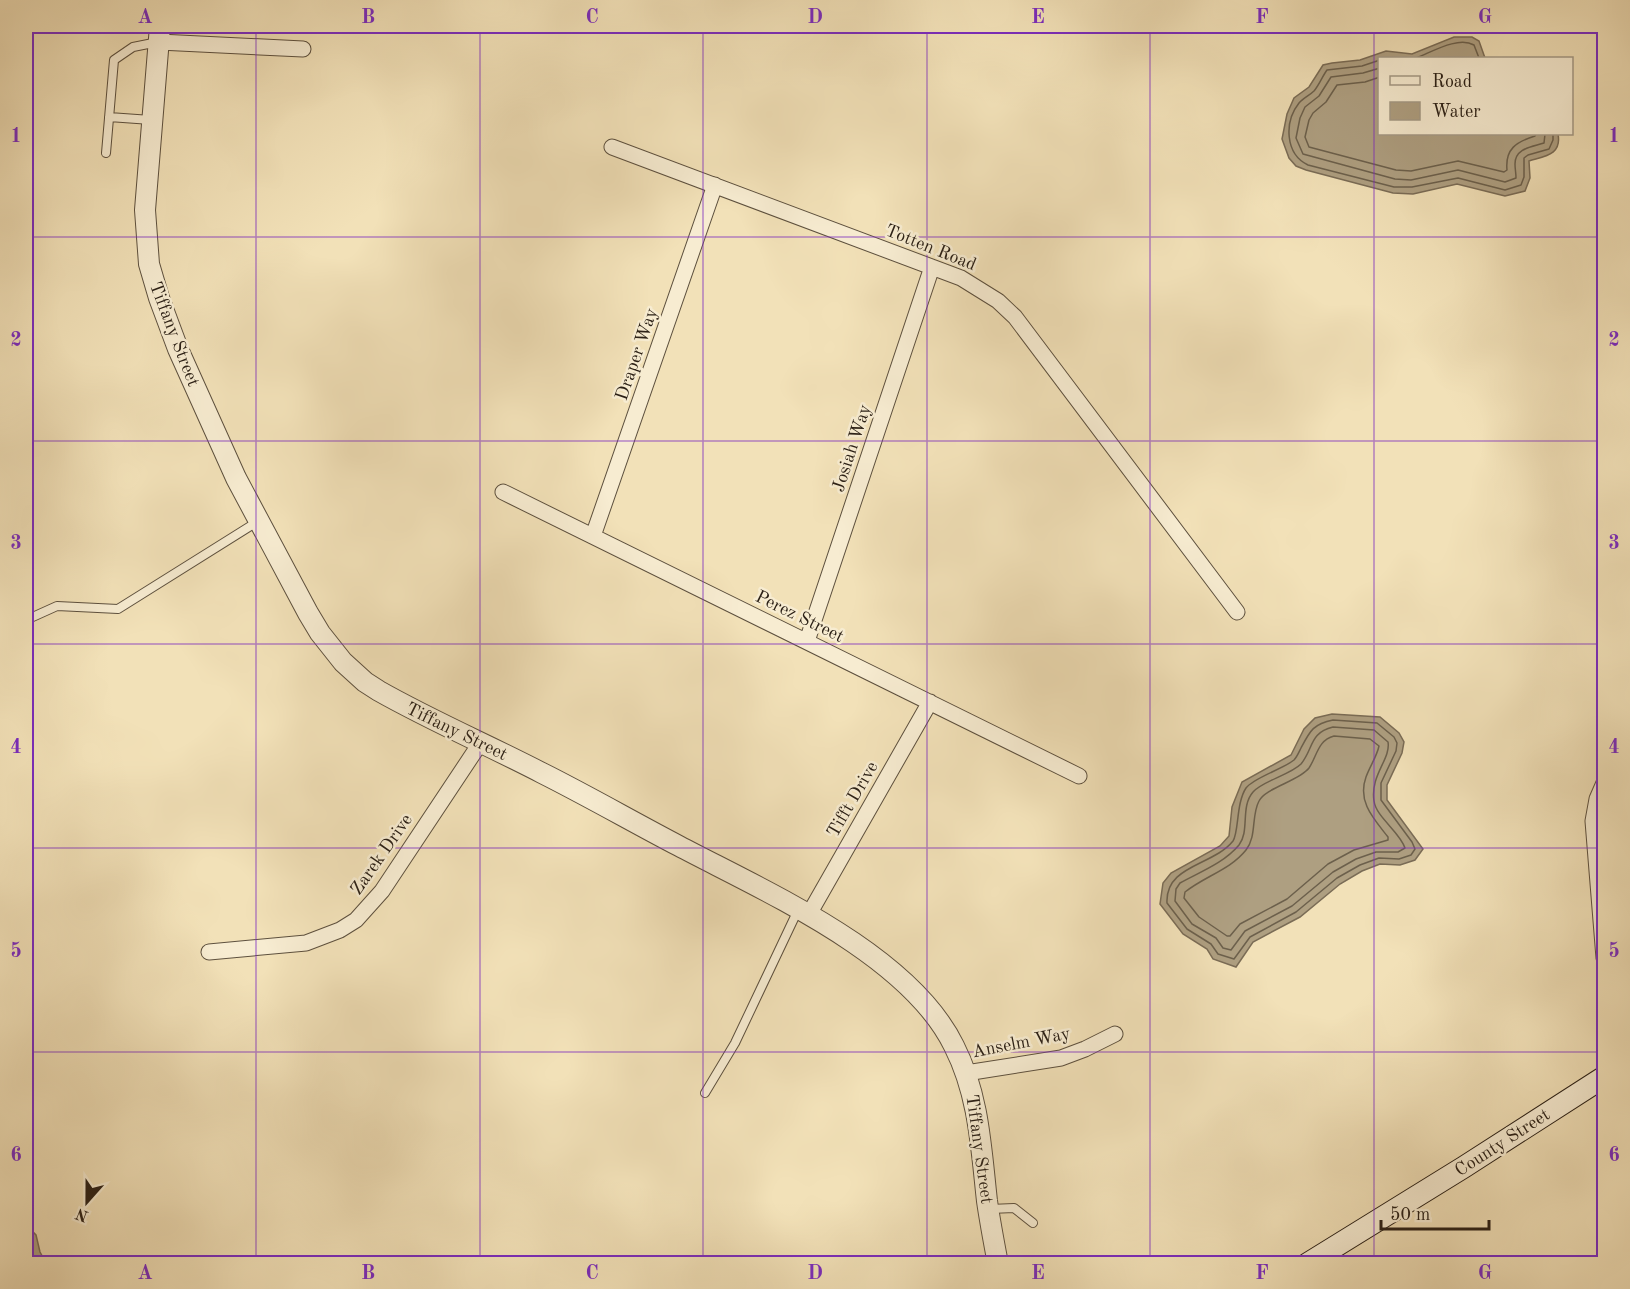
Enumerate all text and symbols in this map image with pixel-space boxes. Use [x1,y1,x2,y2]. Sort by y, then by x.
text: A [137,8,153,28]
text: B [361,8,375,28]
text: C [585,8,599,28]
text: D [807,8,823,28]
text: E [1031,8,1045,28]
text: F [1255,8,1269,28]
text: G [1478,8,1492,28]
legend [1378,57,1573,135]
text: Road [1432,73,1472,91]
text: Water [1432,103,1481,121]
text: 1 [10,127,22,147]
text: 1 [1608,127,1620,147]
street label: Totten Road [883,222,979,274]
street label: Tiffany Street [146,280,202,389]
street label: Draper Way [613,305,661,403]
text: 2 [10,331,22,351]
text: 2 [1608,331,1620,351]
street label: Josiah Way [829,402,875,494]
text: 3 [10,534,22,554]
text: 3 [1608,534,1620,554]
street label: Perez Street [753,588,847,646]
street label: Tiffany Street [403,700,510,764]
text: 4 [10,738,22,758]
text: 4 [1608,738,1620,758]
street label: Tifft Drive [824,759,882,840]
street label: Zarek Drive [348,811,416,898]
text: 5 [10,941,22,962]
text: 5 [1608,941,1620,962]
street label: Anselm Way [971,1025,1072,1061]
street label: Tiffany Street [962,1093,996,1205]
street label: County Street [1452,1106,1553,1180]
text: 6 [10,1146,22,1166]
text: 6 [1608,1146,1620,1166]
north arrow [57,1172,117,1232]
scale bar [1381,1193,1489,1231]
text: N [73,1204,91,1224]
text: 50 m [1390,1206,1430,1224]
text: A [137,1264,153,1284]
text: B [361,1264,375,1284]
text: C [585,1264,599,1284]
text: D [807,1264,823,1284]
text: E [1031,1264,1045,1284]
text: F [1255,1264,1269,1284]
text: G [1478,1264,1492,1284]

